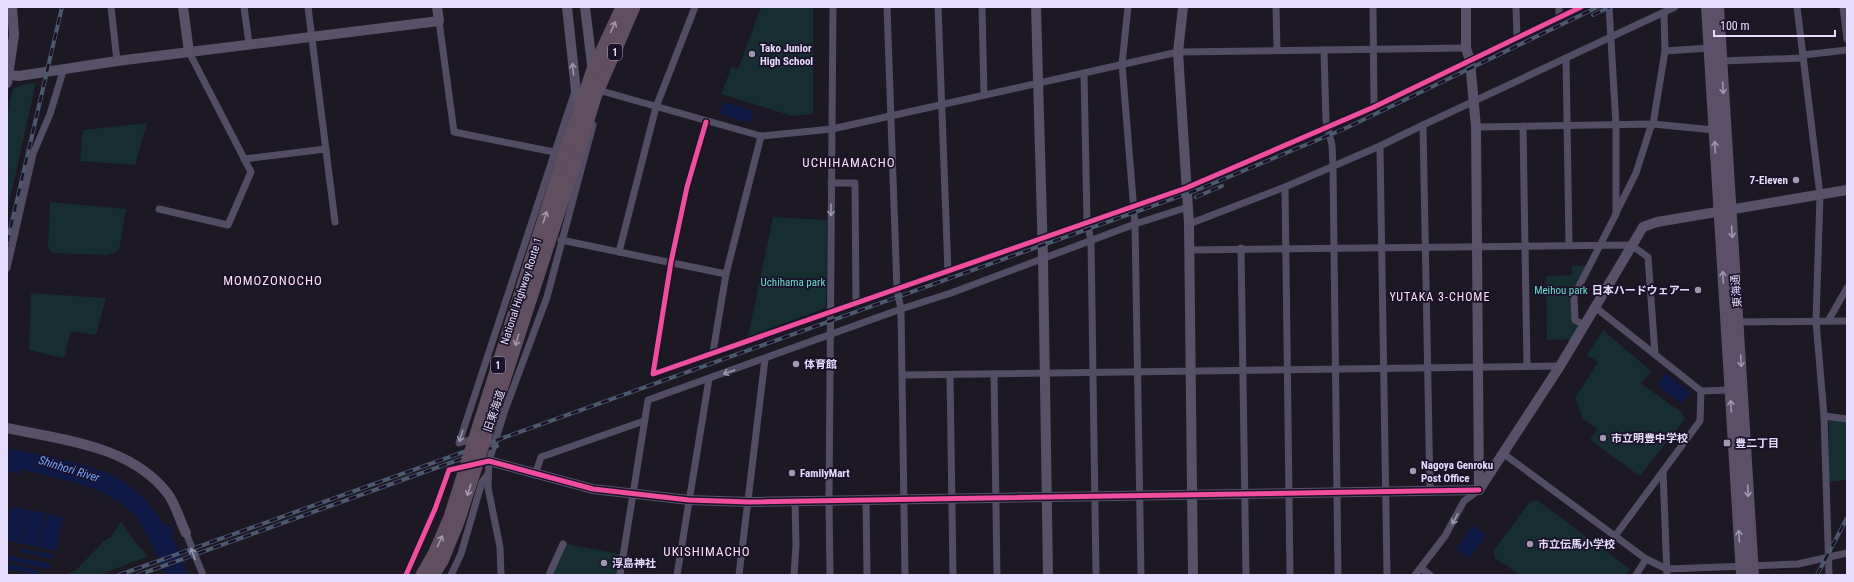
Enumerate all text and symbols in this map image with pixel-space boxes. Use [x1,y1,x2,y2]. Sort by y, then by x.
scale bar [1714,12,1835,38]
text: 100 m [1720,19,1750,33]
one-way arrow [610,21,617,33]
place label: Tako Junior High School [760,42,813,68]
road number: 1 [608,44,622,60]
marker: Tako Junior High School [747,49,757,59]
one-way arrow [570,63,577,76]
one-way arrow [1720,81,1727,94]
one-way arrow [1712,141,1719,154]
district label: UCHIHAMACHO [802,155,896,170]
place label: 7-Eleven [1750,174,1788,187]
marker: 7-Eleven [1791,175,1801,185]
one-way arrow [827,203,835,216]
one-way arrow [542,211,549,224]
one-way arrow [1729,225,1736,238]
street label: National Highway Route 1 [498,236,545,346]
one-way arrow [1719,271,1727,284]
district label: MOMOZONOCHO [223,273,323,288]
street label: 東海通 [1729,274,1744,308]
park label: Uchihama park [761,276,825,289]
park label: Meihou park [1534,284,1588,297]
place label: 日本ハードウェアー [1592,284,1690,297]
marker: 日本ハードウェアー [1693,285,1703,295]
district label: YUTAKA 3-CHOME [1390,290,1490,304]
one-way arrow [513,333,520,346]
one-way arrow [1737,354,1744,367]
road number: 1 [491,357,505,373]
place label: 体育館 [804,358,837,371]
marker: 体育館 [791,359,801,369]
one-way arrow [723,368,735,376]
street label: 旧東海道 [481,388,508,434]
one-way arrow [1727,400,1734,413]
one-way arrow [457,430,464,443]
place label: 市立明豊中学校 [1611,432,1688,445]
marker: 市立明豊中学校 [1598,433,1608,443]
place label: 豊二丁目 [1735,437,1779,450]
marker: 豊二丁目 [1722,438,1732,448]
water label: Shinhori River [37,453,102,485]
place label: Nagoya Genroku Post Office [1421,459,1493,485]
marker: Nagoya Genroku Post Office [1408,466,1418,476]
place label: FamilyMart [800,467,850,480]
marker: FamilyMart [787,468,797,478]
one-way arrow [465,484,472,497]
one-way arrow [1745,484,1752,497]
one-way arrow [1450,513,1458,525]
one-way arrow [1735,530,1743,543]
one-way arrow [436,535,444,547]
place label: 市立伝馬小学校 [1538,538,1615,551]
marker: 市立伝馬小学校 [1525,539,1535,549]
district label: UKISHIMACHO [663,544,751,559]
one-way arrow [189,549,197,561]
place label: 浮島神社 [612,557,656,570]
marker: 浮島神社 [599,558,609,568]

